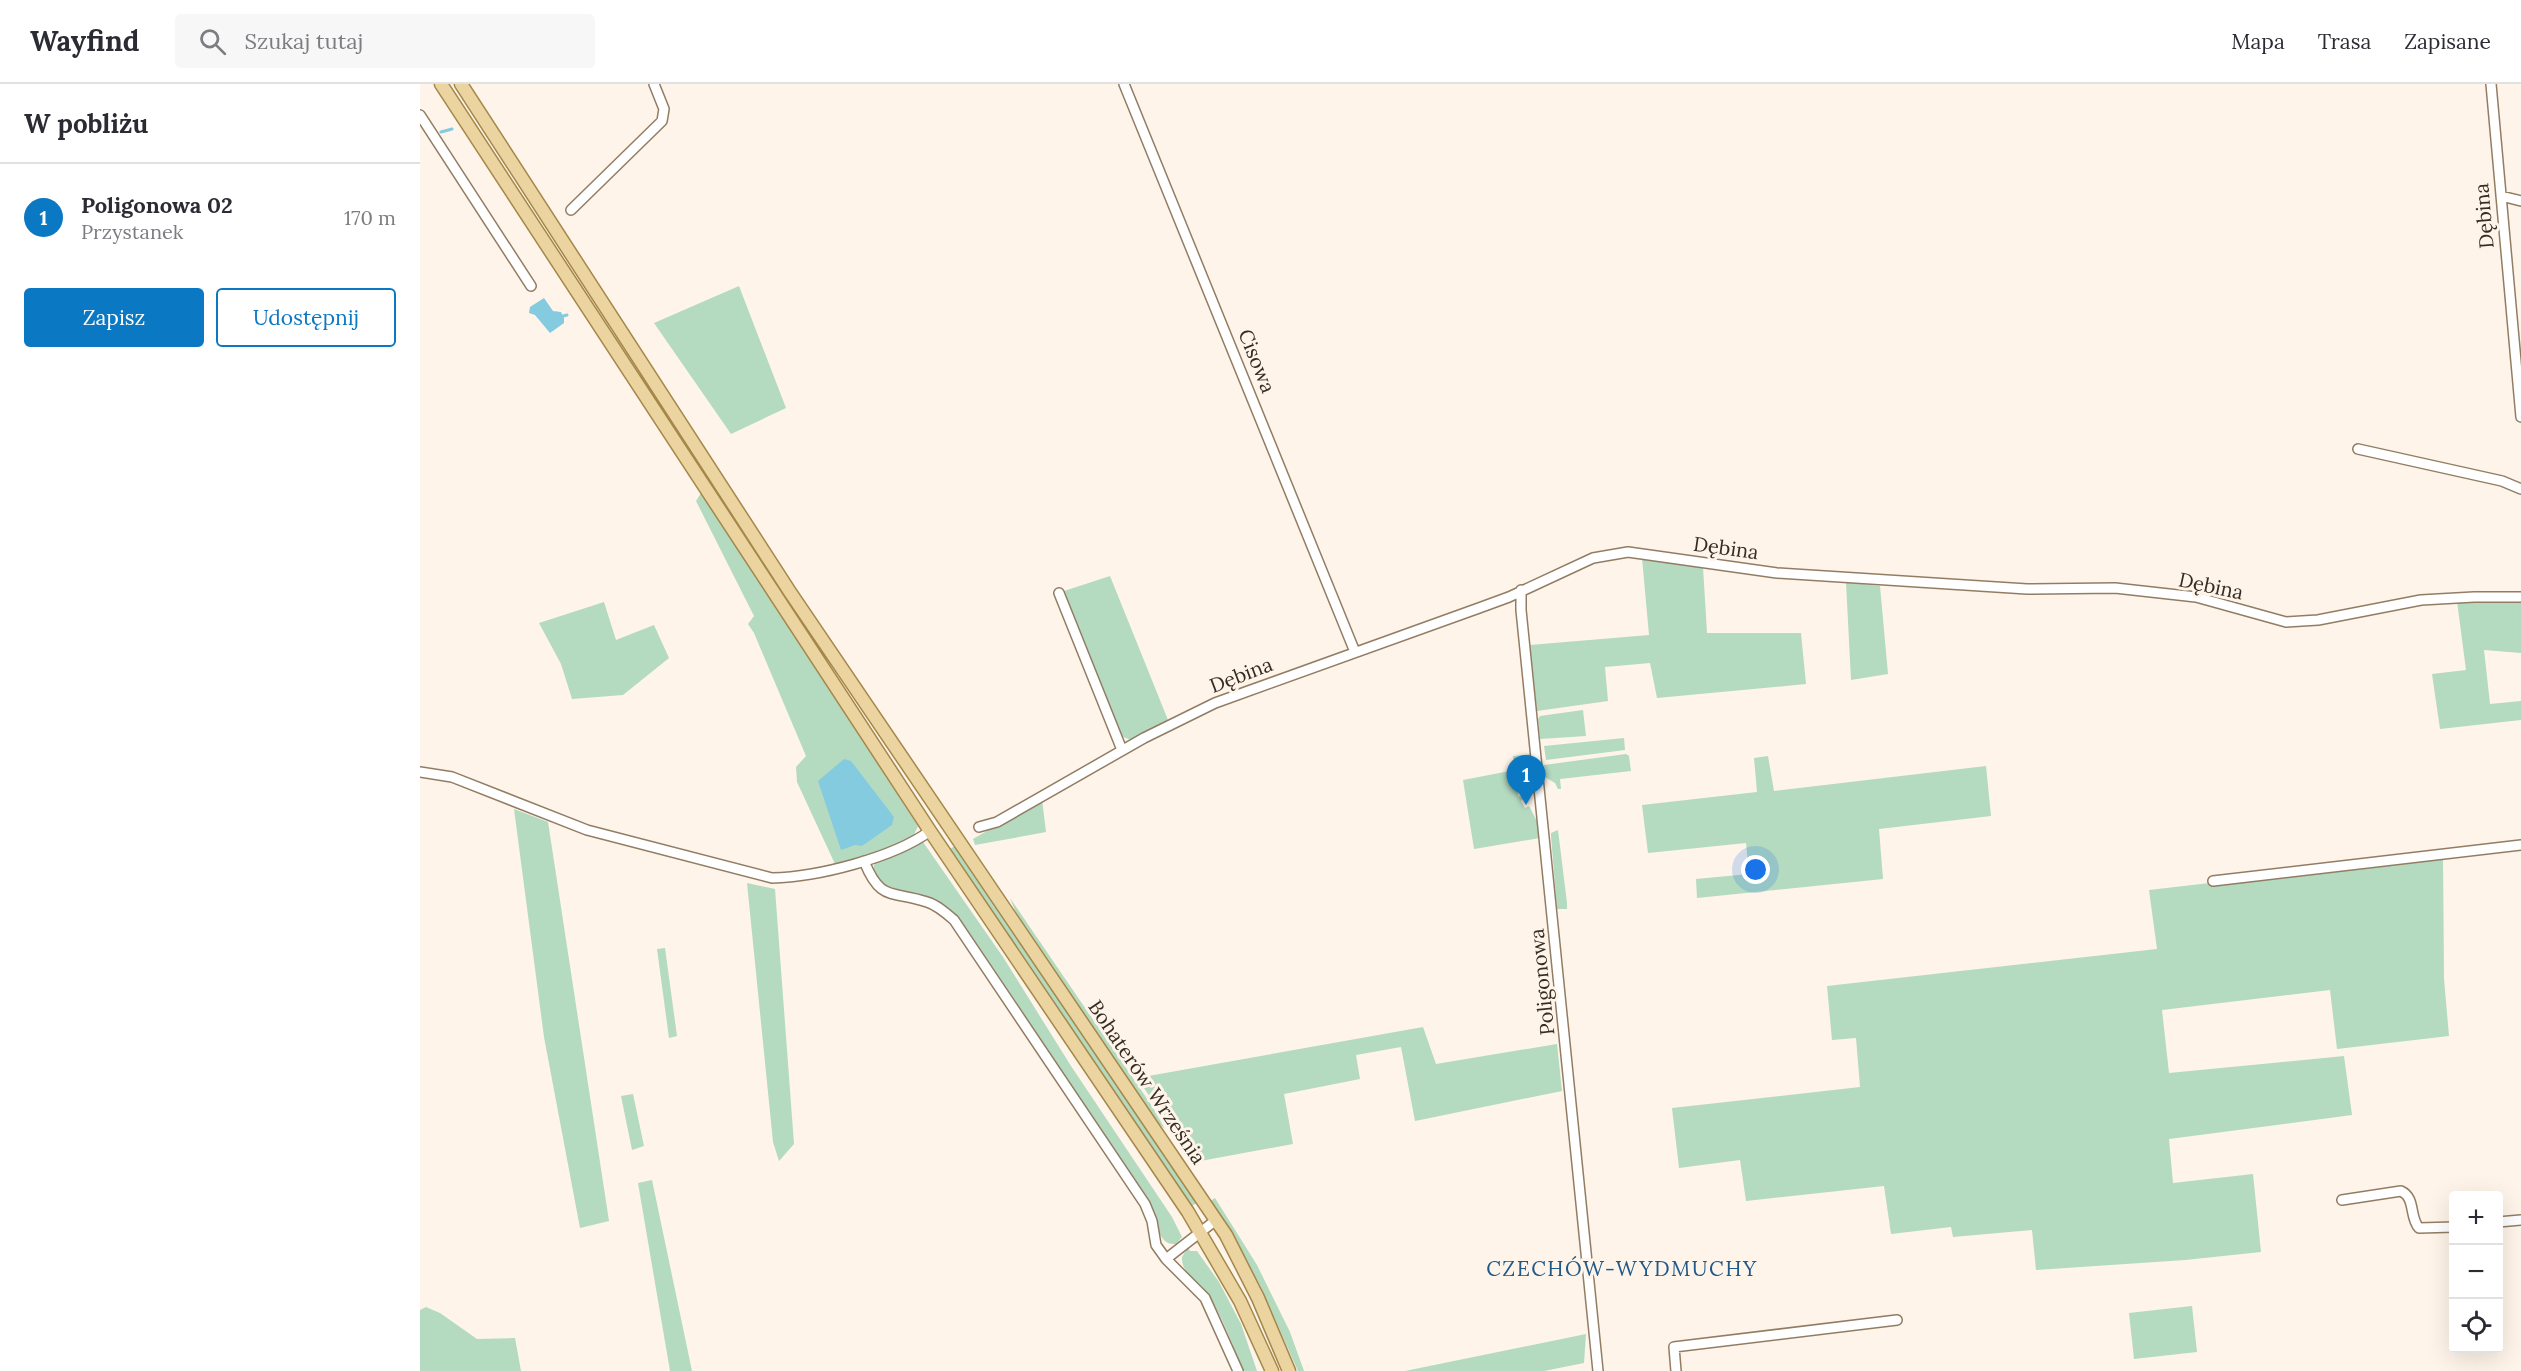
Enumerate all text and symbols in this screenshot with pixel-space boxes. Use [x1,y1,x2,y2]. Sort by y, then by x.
search box [175,14,595,68]
text: Wayfind [30,23,139,59]
icon: search [196,25,229,58]
text: Szukaj tutaj [244,27,363,55]
text: Mapa [2231,28,2285,55]
text: Trasa [2318,28,2371,55]
text: Zapisane [2404,28,2491,55]
text: W pobliżu [24,107,148,140]
street label: Dębina [2468,182,2499,250]
text: Poligonowa 02 [81,191,233,219]
text: 1 [39,205,48,230]
text: 170 m [344,205,396,230]
text: Przystanek [81,219,184,244]
button: Zapisz [24,288,204,347]
button: Udostępnij [216,288,396,347]
street label: Cisowa [1233,325,1282,396]
street label: Dębina [1692,531,1760,564]
street label: Dębina [2176,566,2246,605]
street label: Dębina [1206,651,1276,698]
pin: 1 [1506,756,1546,805]
your location [1741,855,1770,884]
street label: Poligonowa [1523,927,1560,1037]
street label: Bohaterów Września [1083,995,1212,1168]
map controls [2449,1191,2503,1353]
button: + [2449,1191,2503,1245]
button: − [2449,1245,2503,1299]
district label: CZECHÓW-WYDMUCHY [1486,1255,1758,1282]
button: locate [2449,1299,2503,1353]

